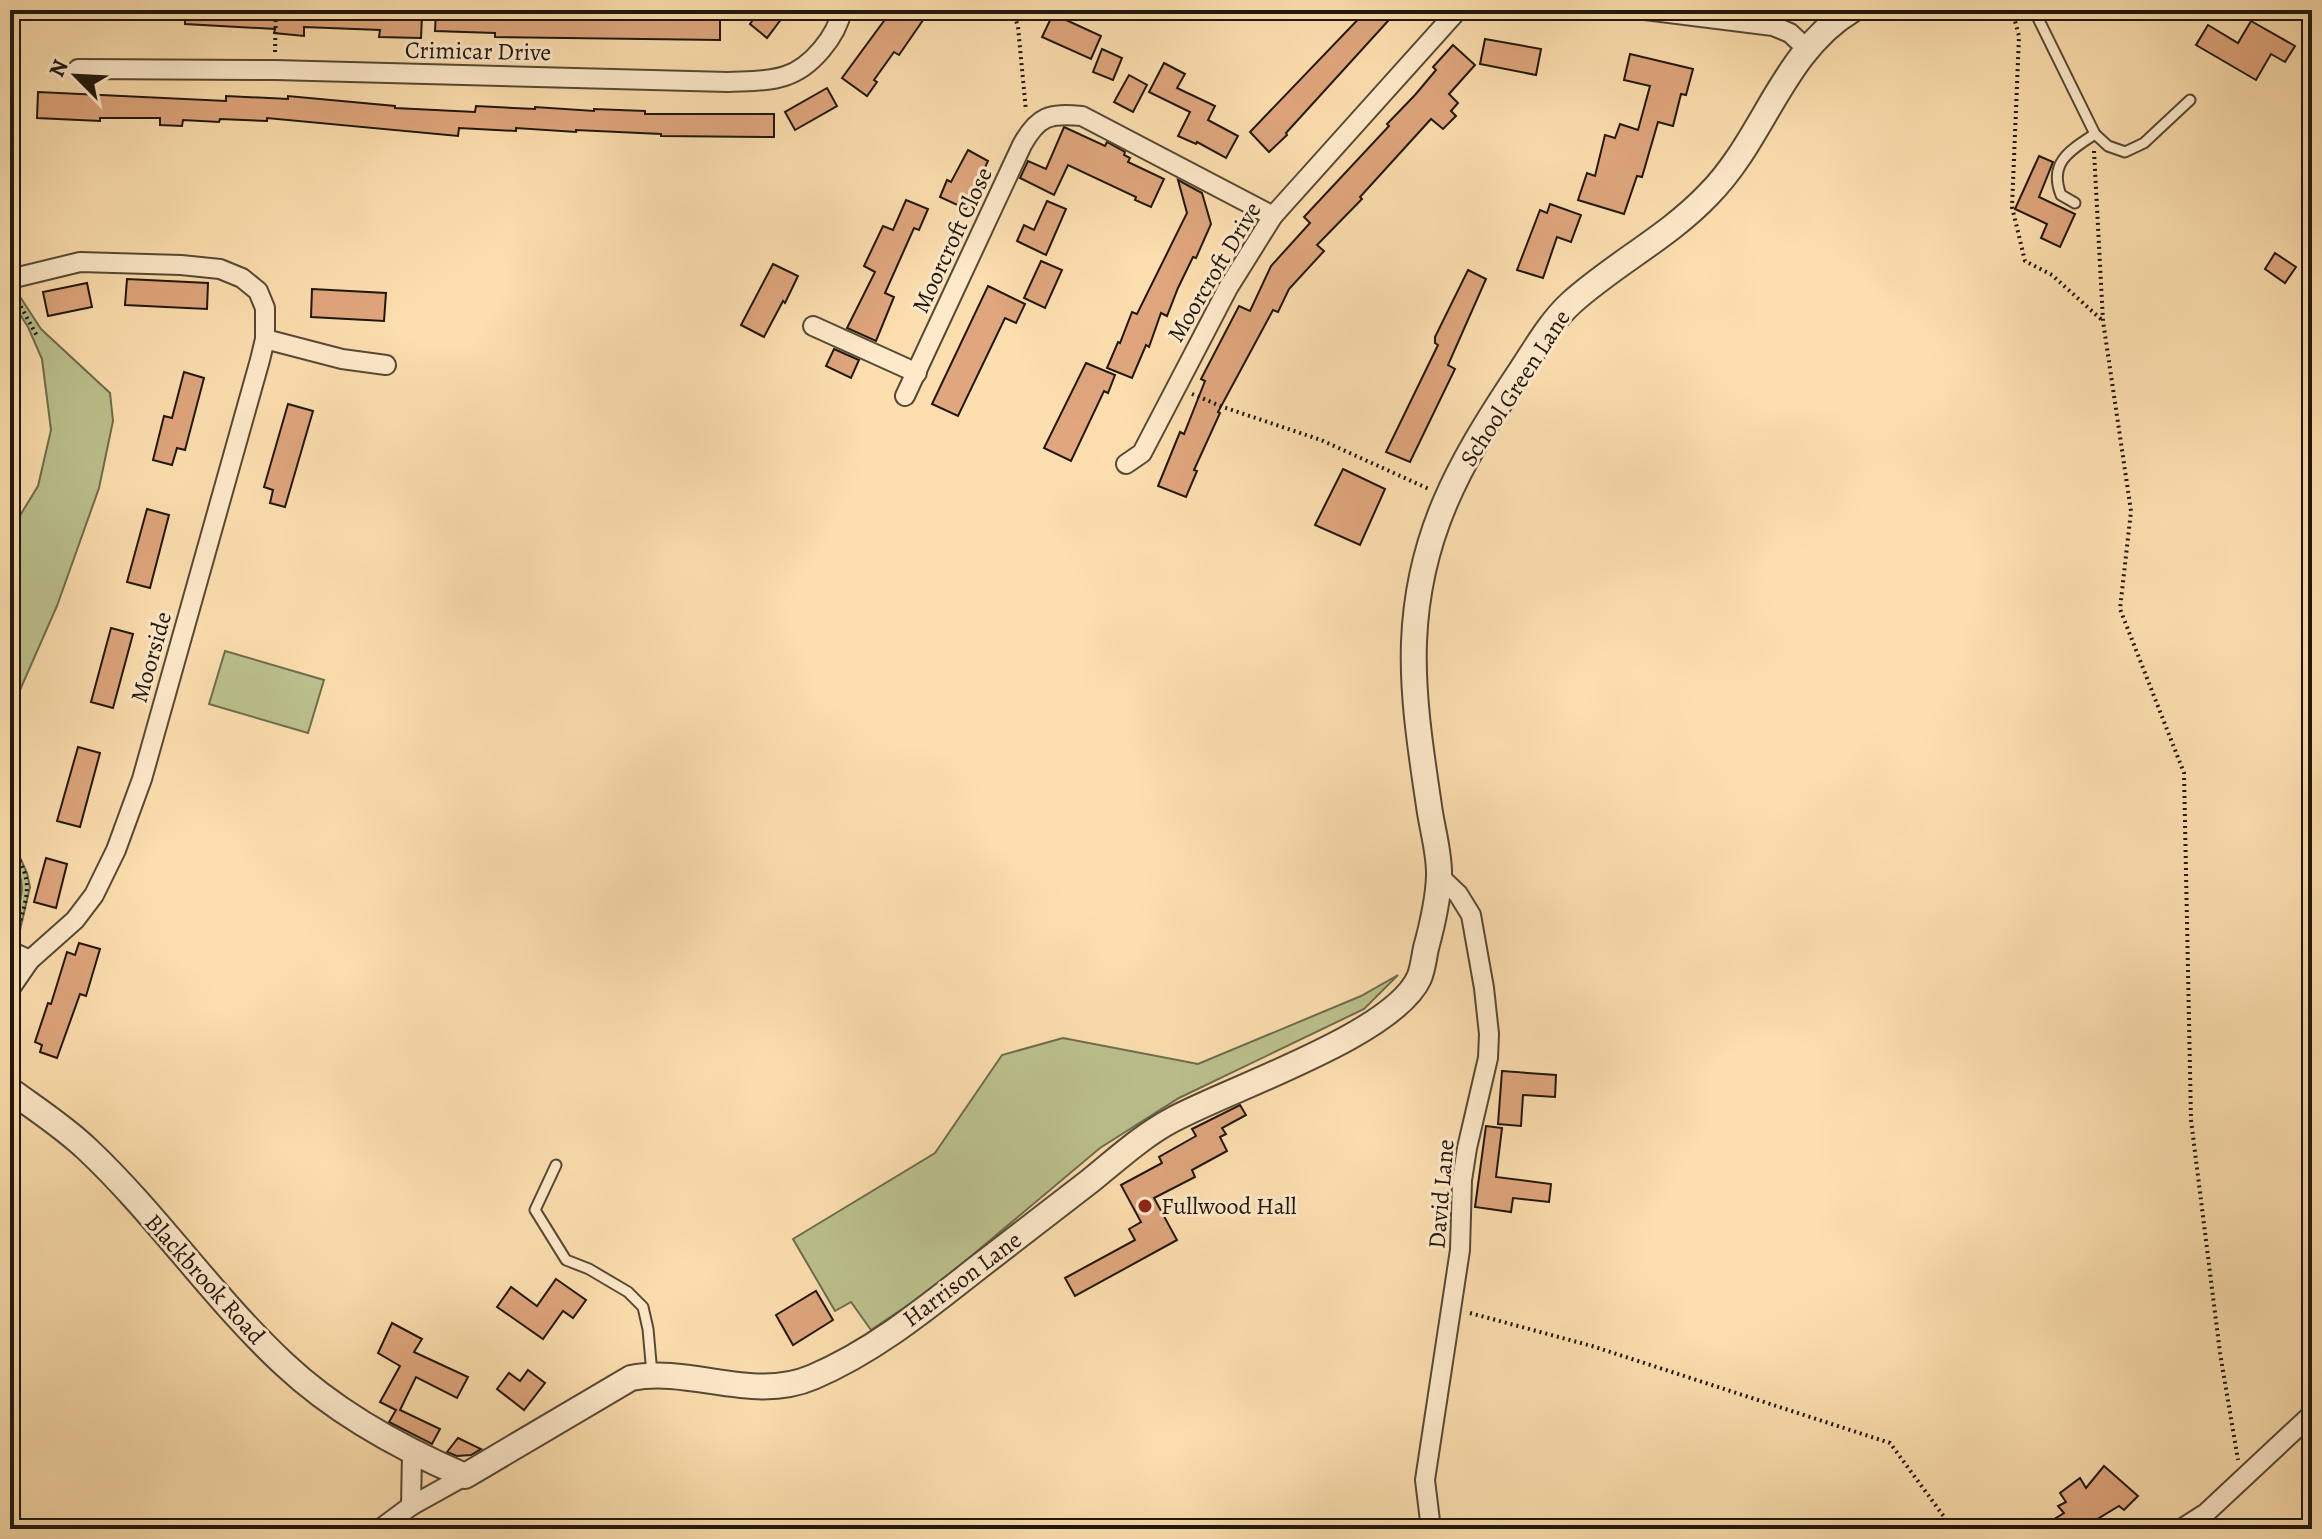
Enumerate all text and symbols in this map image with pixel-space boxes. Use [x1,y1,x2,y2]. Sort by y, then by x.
street label: Crimicar Drive [405,34,551,68]
north arrow [36,36,116,116]
text: N [42,55,76,82]
street label: Moorcroft Close [904,162,1000,318]
street label: Moorcroft Drive [1160,196,1268,348]
street label: School Green Lane [1452,303,1578,473]
street label: Moorside [123,608,179,706]
street label: David Lane [1420,1138,1462,1250]
place label: Fullwood Hall [1161,1190,1297,1222]
marker: Fullwood Hall [1136,1197,1154,1215]
street label: Blackbrook Road [138,1207,272,1351]
street label: Harrison Lane [896,1224,1028,1334]

